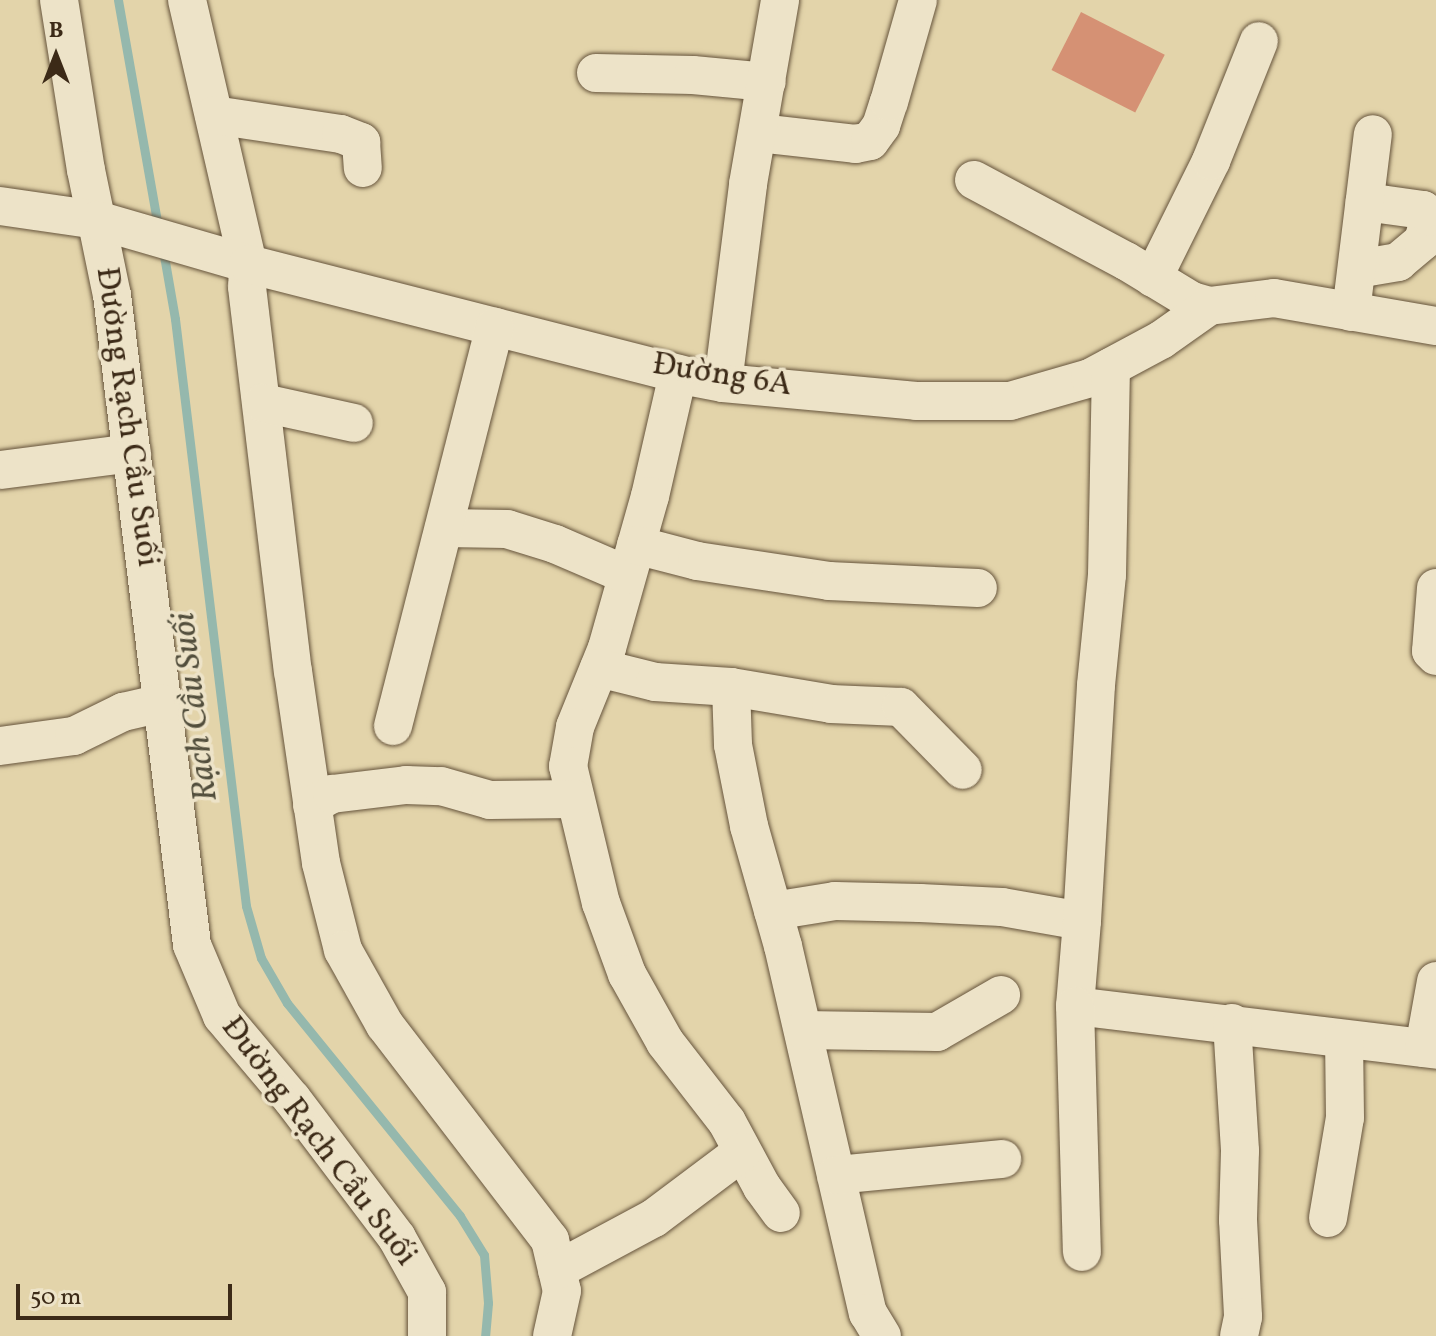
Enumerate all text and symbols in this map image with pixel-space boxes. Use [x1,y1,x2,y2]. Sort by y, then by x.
north arrow [16,16,96,96]
text: B [49,16,63,47]
street label: Đường Rạch Cầu Suối [86,265,166,569]
street label: Đường 6A [650,346,794,406]
water label: Rạch Cầu Suối [164,610,228,804]
street label: Đường Rạch Cầu Suối [212,1010,424,1274]
scale bar [20,1268,236,1318]
text: 50 m [30,1281,82,1315]

